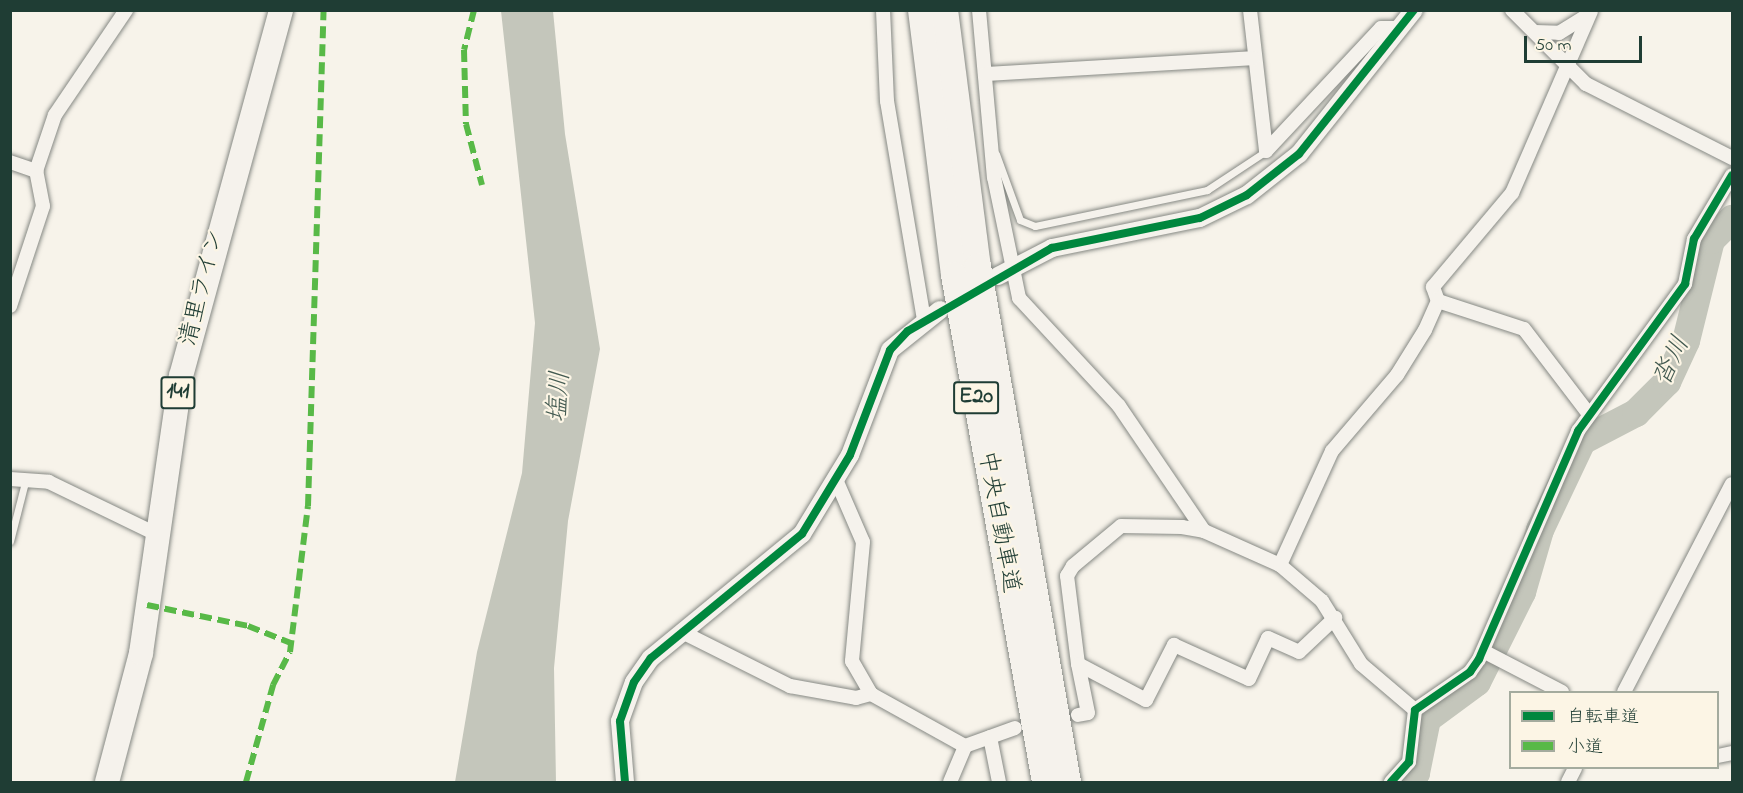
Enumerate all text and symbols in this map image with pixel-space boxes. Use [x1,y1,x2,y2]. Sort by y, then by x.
scale bar [1527,24,1646,62]
text: 50 m [1535,33,1572,59]
street label: 清里ライン [175,226,231,350]
water label: 沓川 [1648,332,1698,392]
water label: 塩川 [544,370,578,424]
road number: 141 [160,374,196,412]
road number: E20 [952,379,1000,417]
street label: 中央自動車道 [971,449,1025,595]
legend [1509,691,1719,769]
text: 自転車道 [1567,705,1639,731]
text: 小道 [1567,735,1603,761]

